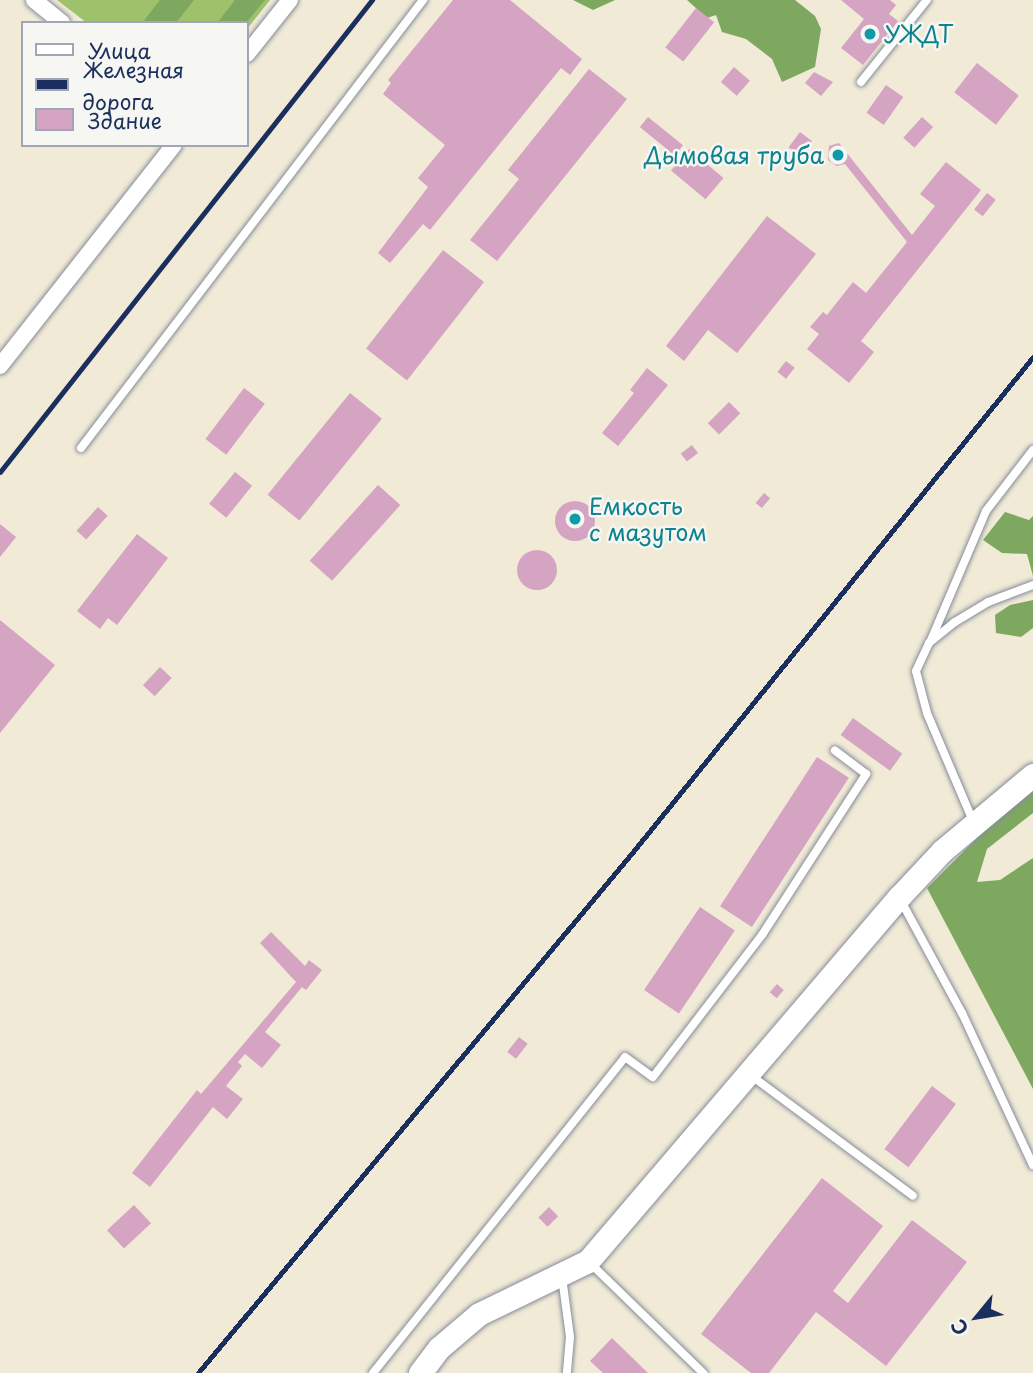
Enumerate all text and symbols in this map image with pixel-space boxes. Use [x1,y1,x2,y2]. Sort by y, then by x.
place label: УЖДТ [884,20,953,48]
legend [21,21,248,147]
marker: УЖДТ [862,26,878,42]
text: Улица [88,34,151,66]
text: Железная дорога [83,53,184,117]
text: Здание [88,104,162,136]
place label: Дымовая труба [645,141,824,169]
marker: Дымовая труба [830,147,846,163]
place label: Емкость с мазутом [589,492,708,546]
marker: Емкость с мазутом [567,511,583,527]
north arrow [942,1282,1012,1352]
text: С [943,1314,975,1341]

